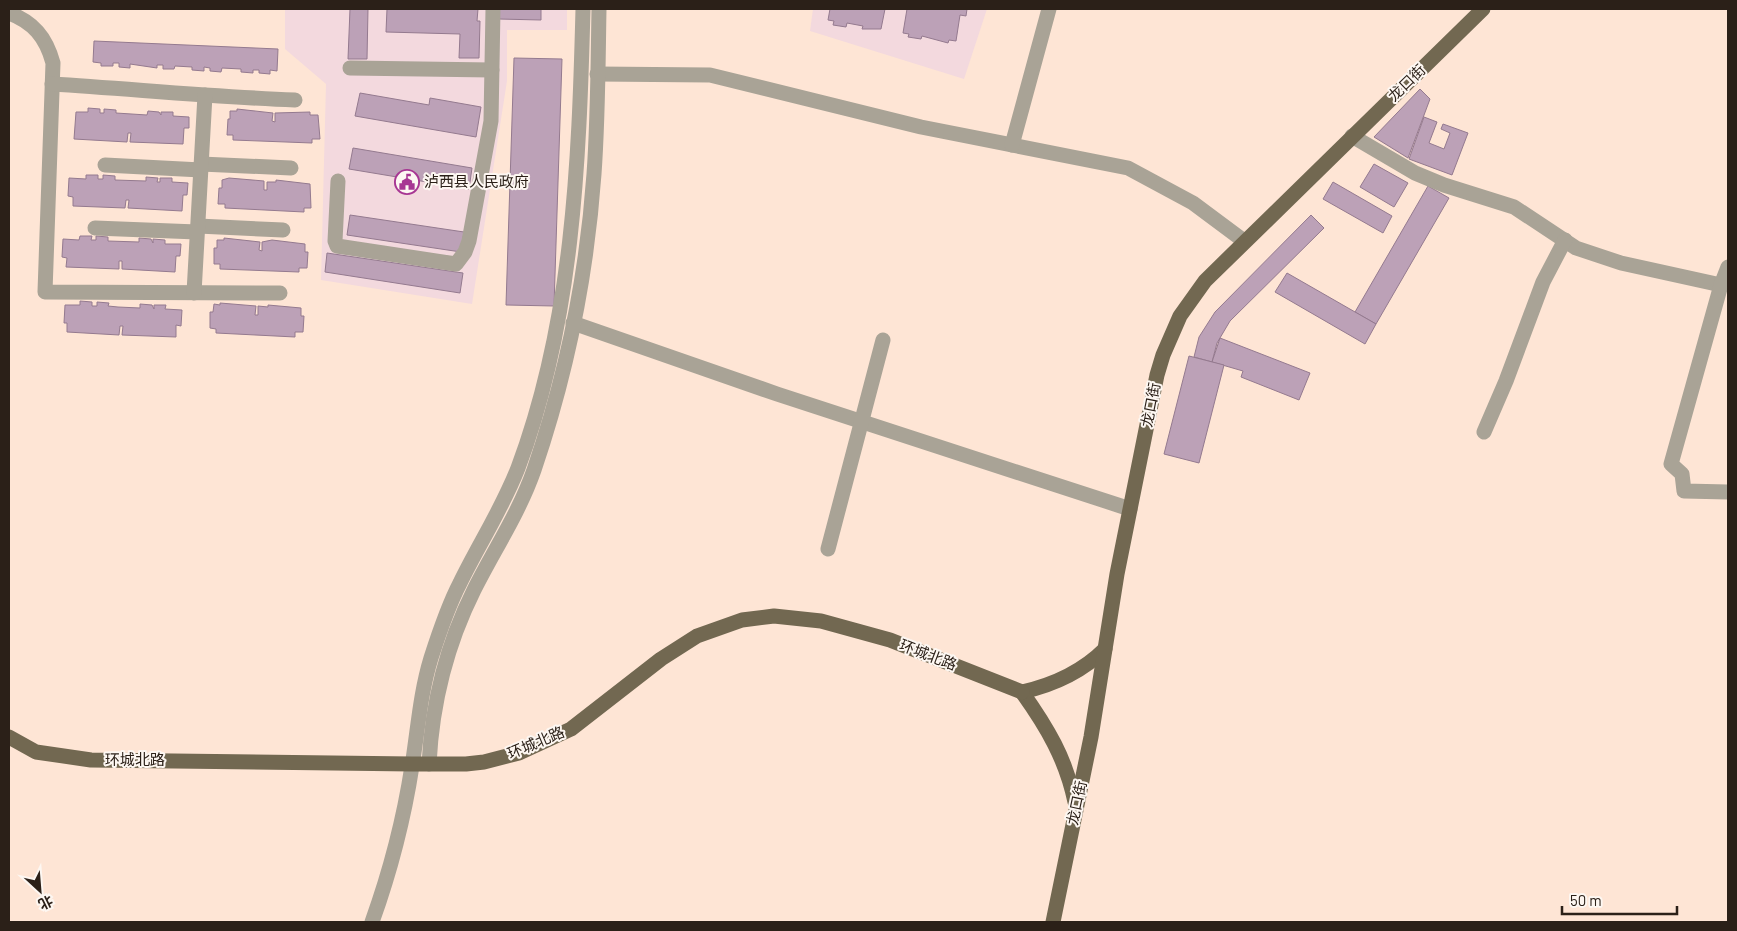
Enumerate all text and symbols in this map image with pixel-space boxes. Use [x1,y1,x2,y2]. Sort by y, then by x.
street label: 龙口街 [1384,60,1429,104]
public building icon: 泸西县人民政府 [394,169,420,195]
place label: 泸西县人民政府 [424,172,529,190]
street label: 龙口街 [1137,381,1163,429]
street label: 环城北路 [897,635,960,673]
street label: 环城北路 [504,722,567,762]
street label: 环城北路 [105,750,165,768]
street label: 龙口街 [1063,779,1090,827]
north arrow [15,866,65,916]
scale bar [1562,884,1677,916]
text: 50 m [1570,891,1602,909]
text: 北 [36,892,56,914]

